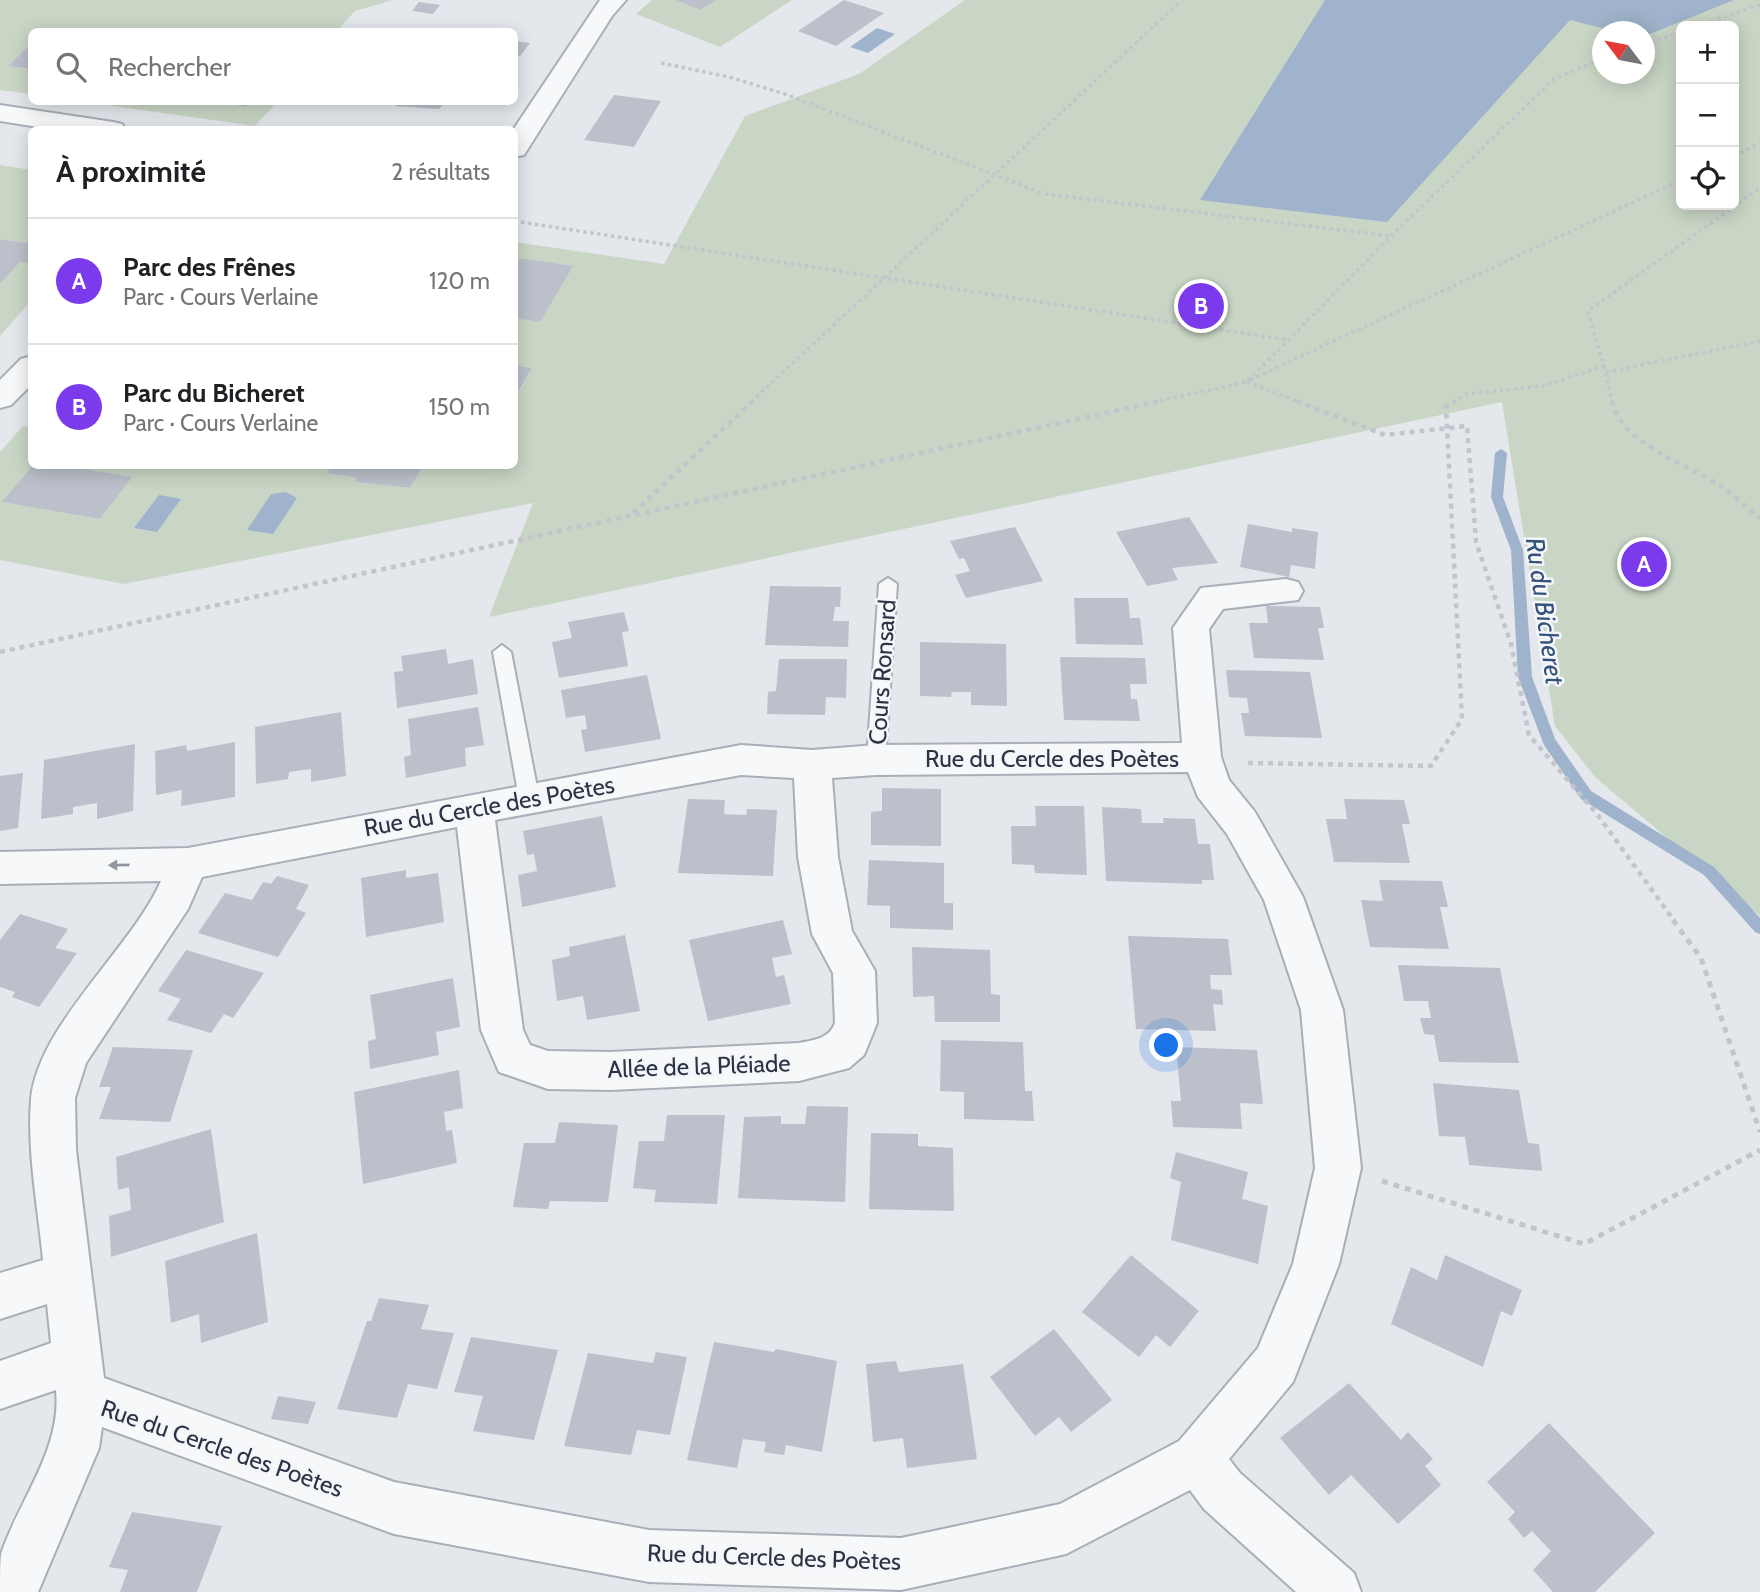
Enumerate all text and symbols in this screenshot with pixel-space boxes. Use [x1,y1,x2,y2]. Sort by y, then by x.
north arrow [1592,21,1655,84]
map controls [1676,21,1739,210]
button: + [1676,21,1739,84]
search box [28,28,518,105]
icon: search [52,48,90,86]
text: Rechercher [108,51,231,83]
button: − [1676,84,1739,147]
button: locate [1676,147,1739,210]
text: À proximité [56,153,206,190]
text: 2 résultats [391,158,490,186]
text: Parc des Frênes [123,251,295,283]
text: A [72,267,86,295]
text: 120 m [429,267,490,295]
pin: B [1178,280,1224,332]
text: Parc · Cours Verlaine [123,283,318,311]
text: Parc du Bicheret [123,377,305,409]
text: B [72,393,86,421]
text: 150 m [429,393,490,421]
text: Parc · Cours Verlaine [123,409,318,437]
water label: Ru du Bicheret [1519,536,1571,688]
pin: A [1621,538,1667,590]
street label: Cours Ronsard [862,598,902,746]
street label: Rue du Cercle des Poètes [925,744,1179,773]
street label: Rue du Cercle des Poètes [361,770,617,842]
one-way arrow [108,859,130,871]
your location [1149,1028,1183,1062]
street label: Allée de la Pléiade [607,1048,791,1084]
street label: Rue du Cercle des Poètes [97,1393,347,1503]
street label: Rue du Cercle des Poètes [647,1538,901,1576]

